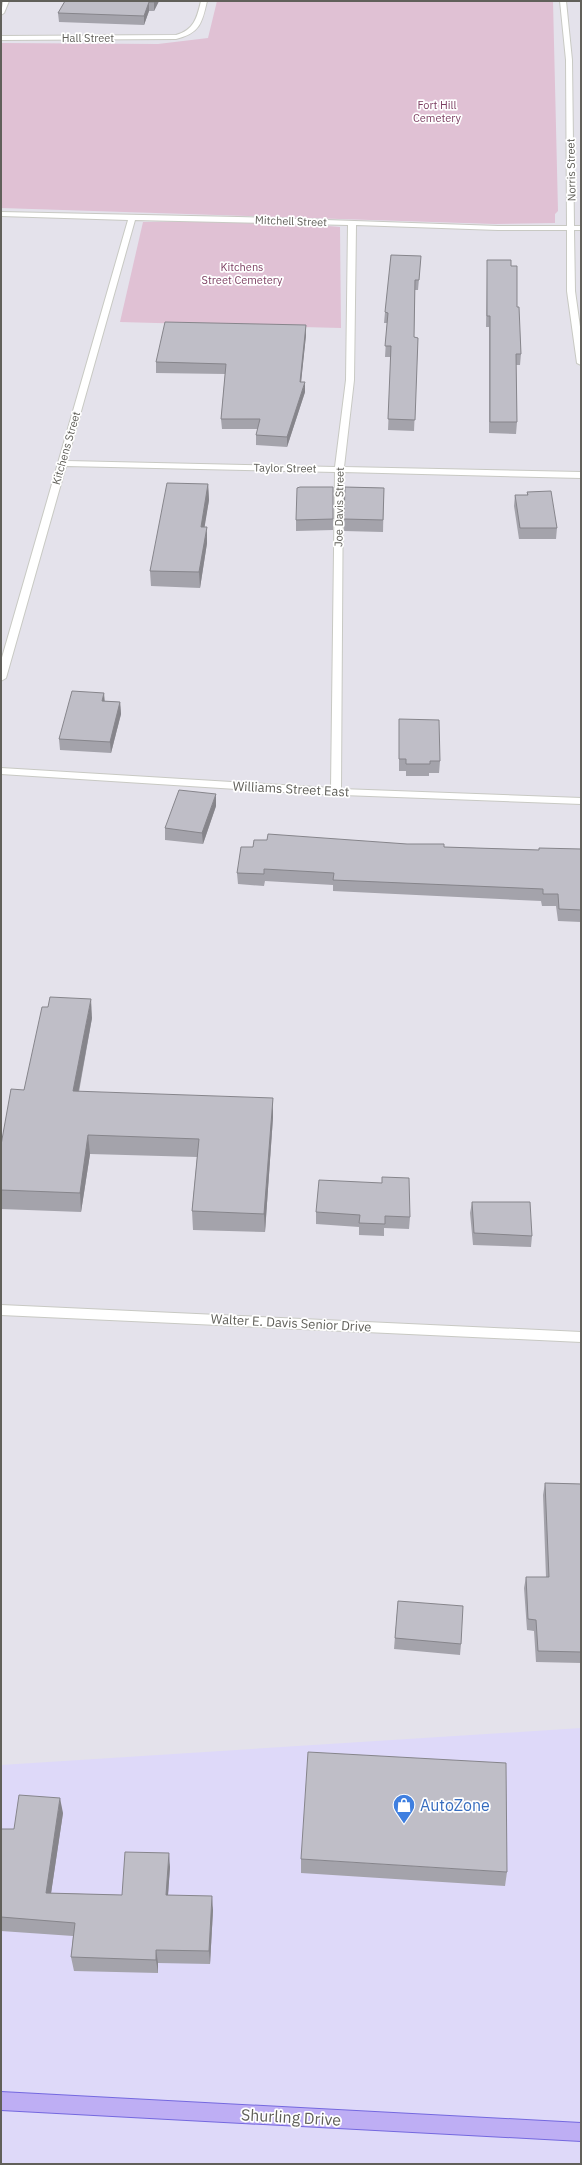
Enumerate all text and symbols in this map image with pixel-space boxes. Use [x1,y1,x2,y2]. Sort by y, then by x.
street label: Hall Street [62,31,114,45]
park label: Fort Hill Cemetery [413,98,462,125]
street label: Norris Street [563,138,579,202]
street label: Mitchell Street [255,213,327,229]
park label: Kitchens Street Cemetery [202,260,283,287]
street label: Kitchens Street [49,410,83,486]
street label: Taylor Street [253,460,317,476]
street label: Joe Davis Street [331,467,347,547]
street label: Williams Street East [232,777,350,801]
street label: Walter E. Davis Senior Drive [210,1310,372,1336]
shop icon: AutoZone [391,1792,417,1825]
place label: AutoZone [420,1795,490,1815]
street label: Shurling Drive [240,2104,342,2130]

